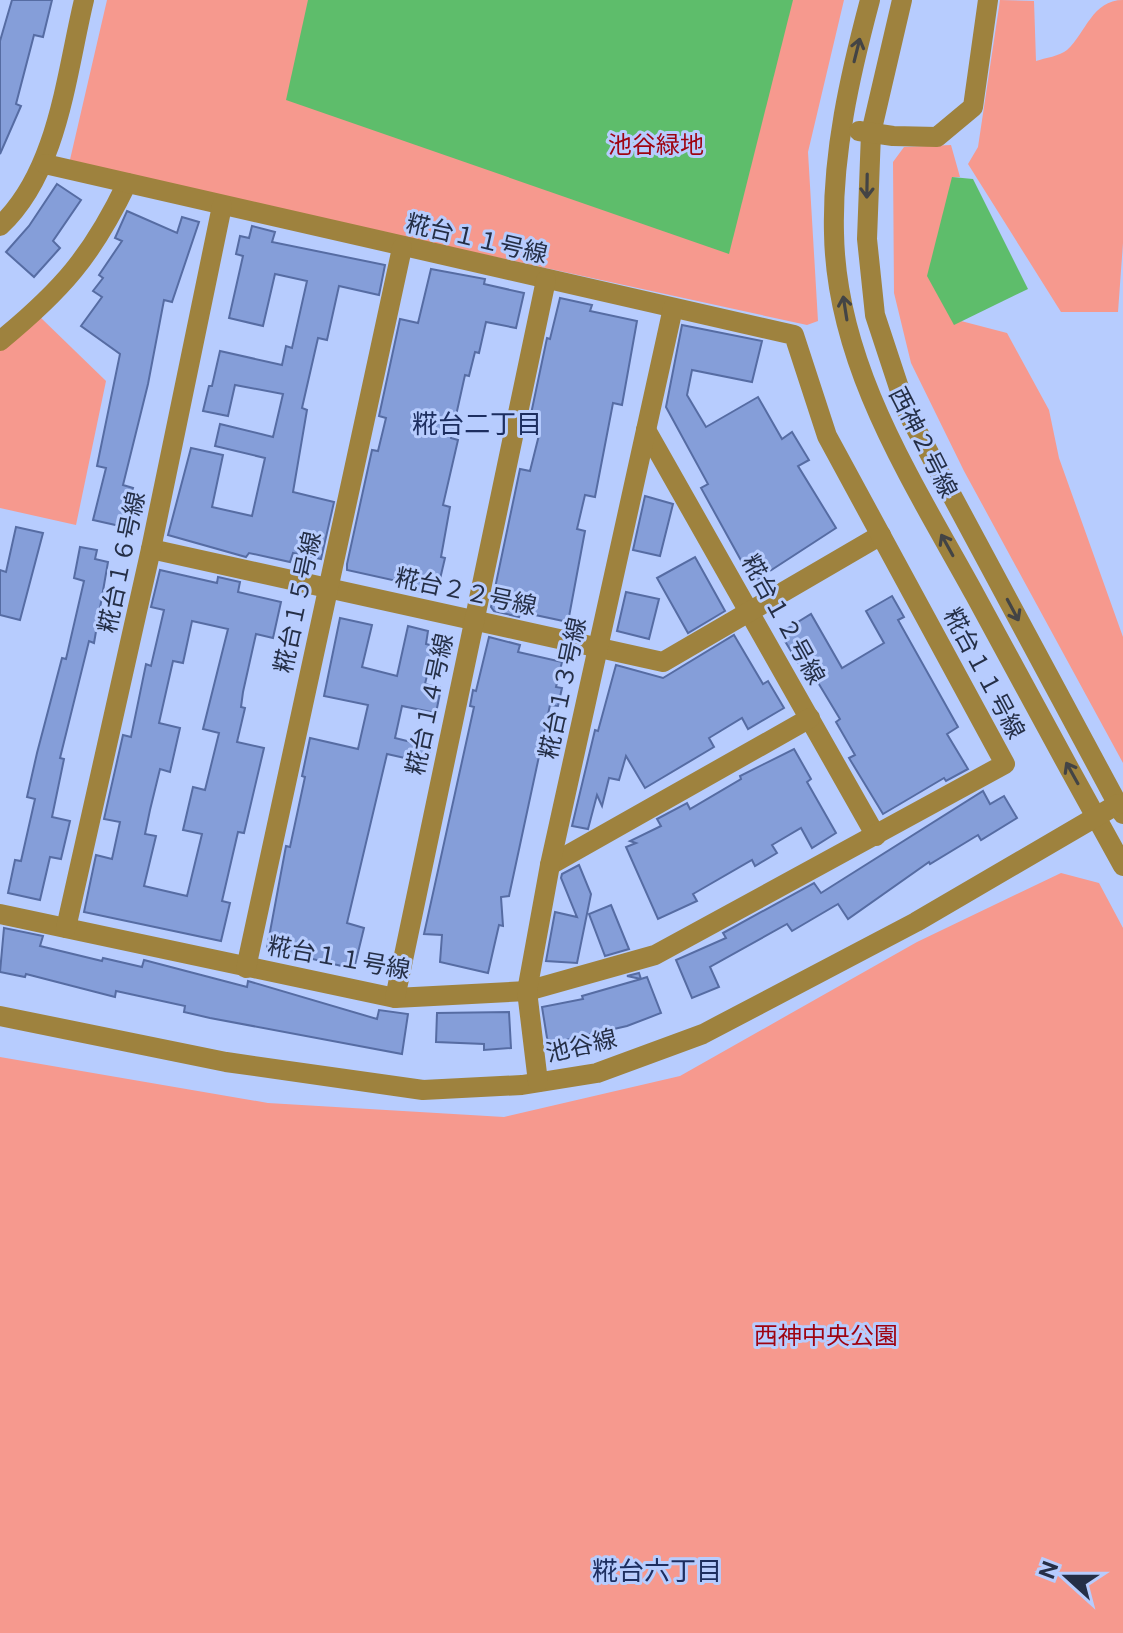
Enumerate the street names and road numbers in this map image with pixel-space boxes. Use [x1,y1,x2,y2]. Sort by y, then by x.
street label: 糀台１１号線 [404,208,550,268]
street label: 西神２号線 [884,382,964,502]
street label: 糀台１６号線 [92,489,150,635]
street label: 糀台１５号線 [268,529,326,675]
street label: 糀台１２号線 [737,549,831,689]
street label: 糀台２２号線 [393,562,539,620]
street label: 糀台１１号線 [939,603,1031,743]
street label: 糀台１３号線 [533,615,591,761]
street label: 糀台１４号線 [400,631,458,777]
street label: 糀台１１号線 [266,931,412,983]
street label: 池谷線 [543,1023,619,1067]

